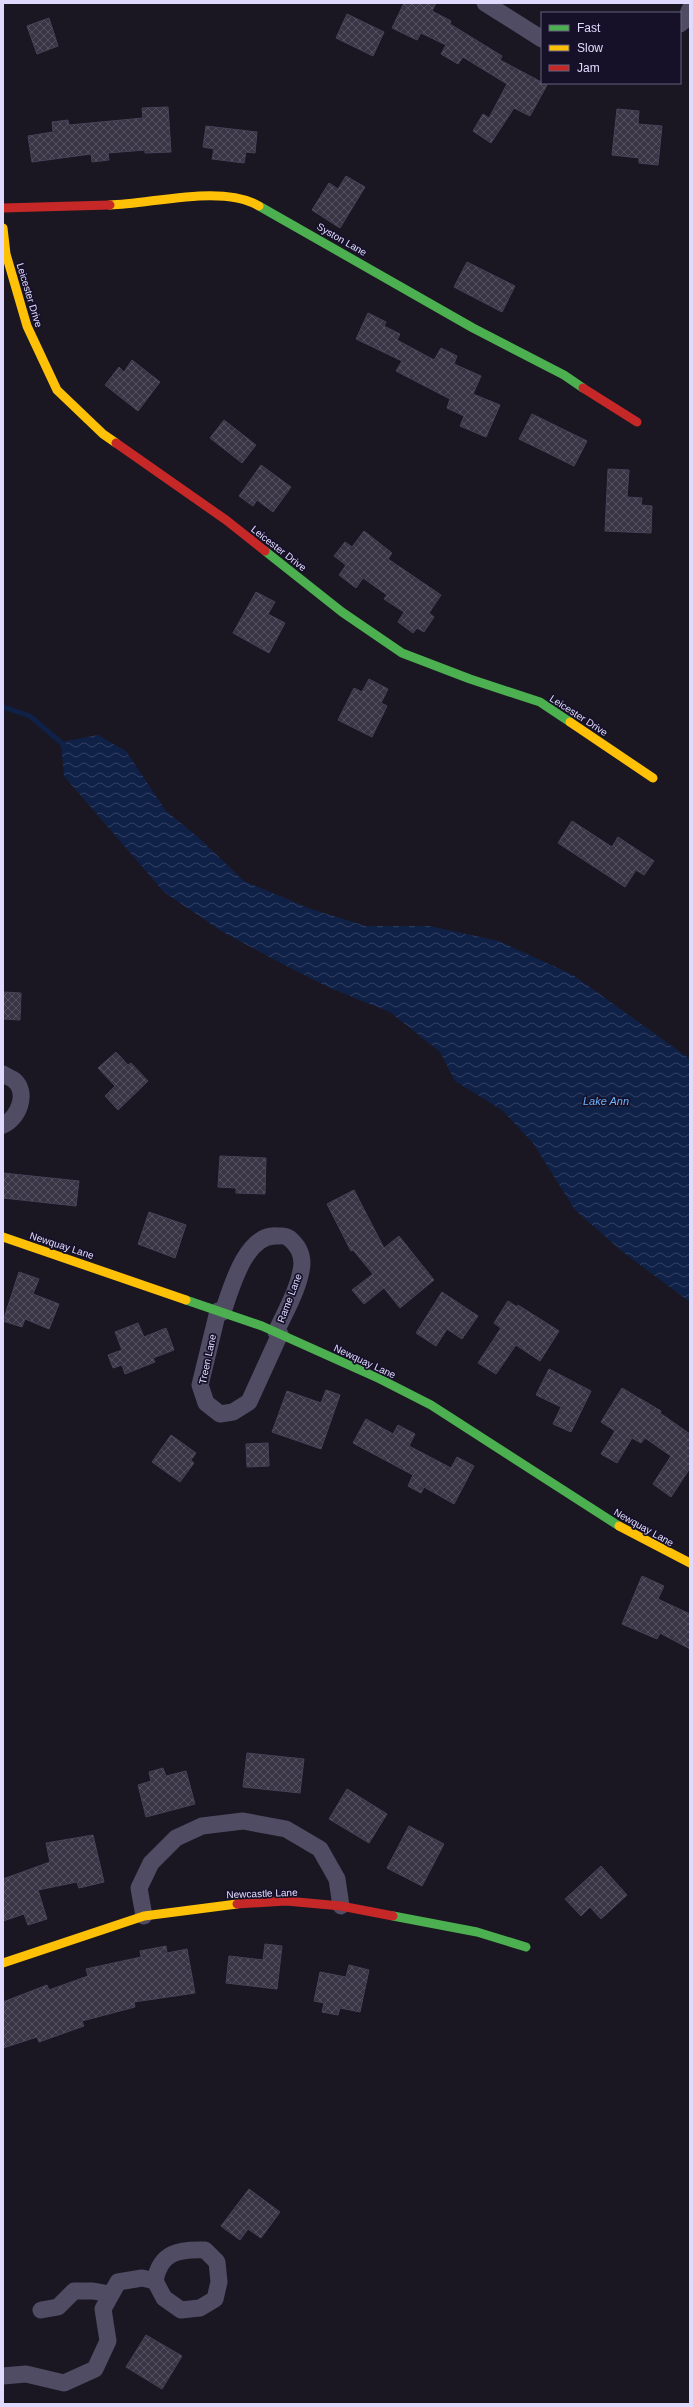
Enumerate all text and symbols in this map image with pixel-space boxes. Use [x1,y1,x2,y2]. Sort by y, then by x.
legend [541,12,681,84]
text: Fast [577,21,601,35]
text: Slow [577,41,603,55]
text: Jam [577,61,600,75]
street label: Syston Lane [315,221,369,258]
street label: Leicester Drive [15,262,45,329]
street label: Leicester Drive [249,524,309,574]
street label: Leicester Drive [548,693,610,738]
water label: Lake Ann [583,1095,629,1107]
street label: Newquay Lane [28,1230,96,1261]
street label: Rame Lane [275,1272,304,1324]
street label: Treen Lane [197,1333,218,1385]
street label: Newquay Lane [332,1342,398,1381]
street label: Newquay Lane [612,1506,676,1549]
street label: Newcastle Lane [226,1887,298,1900]

